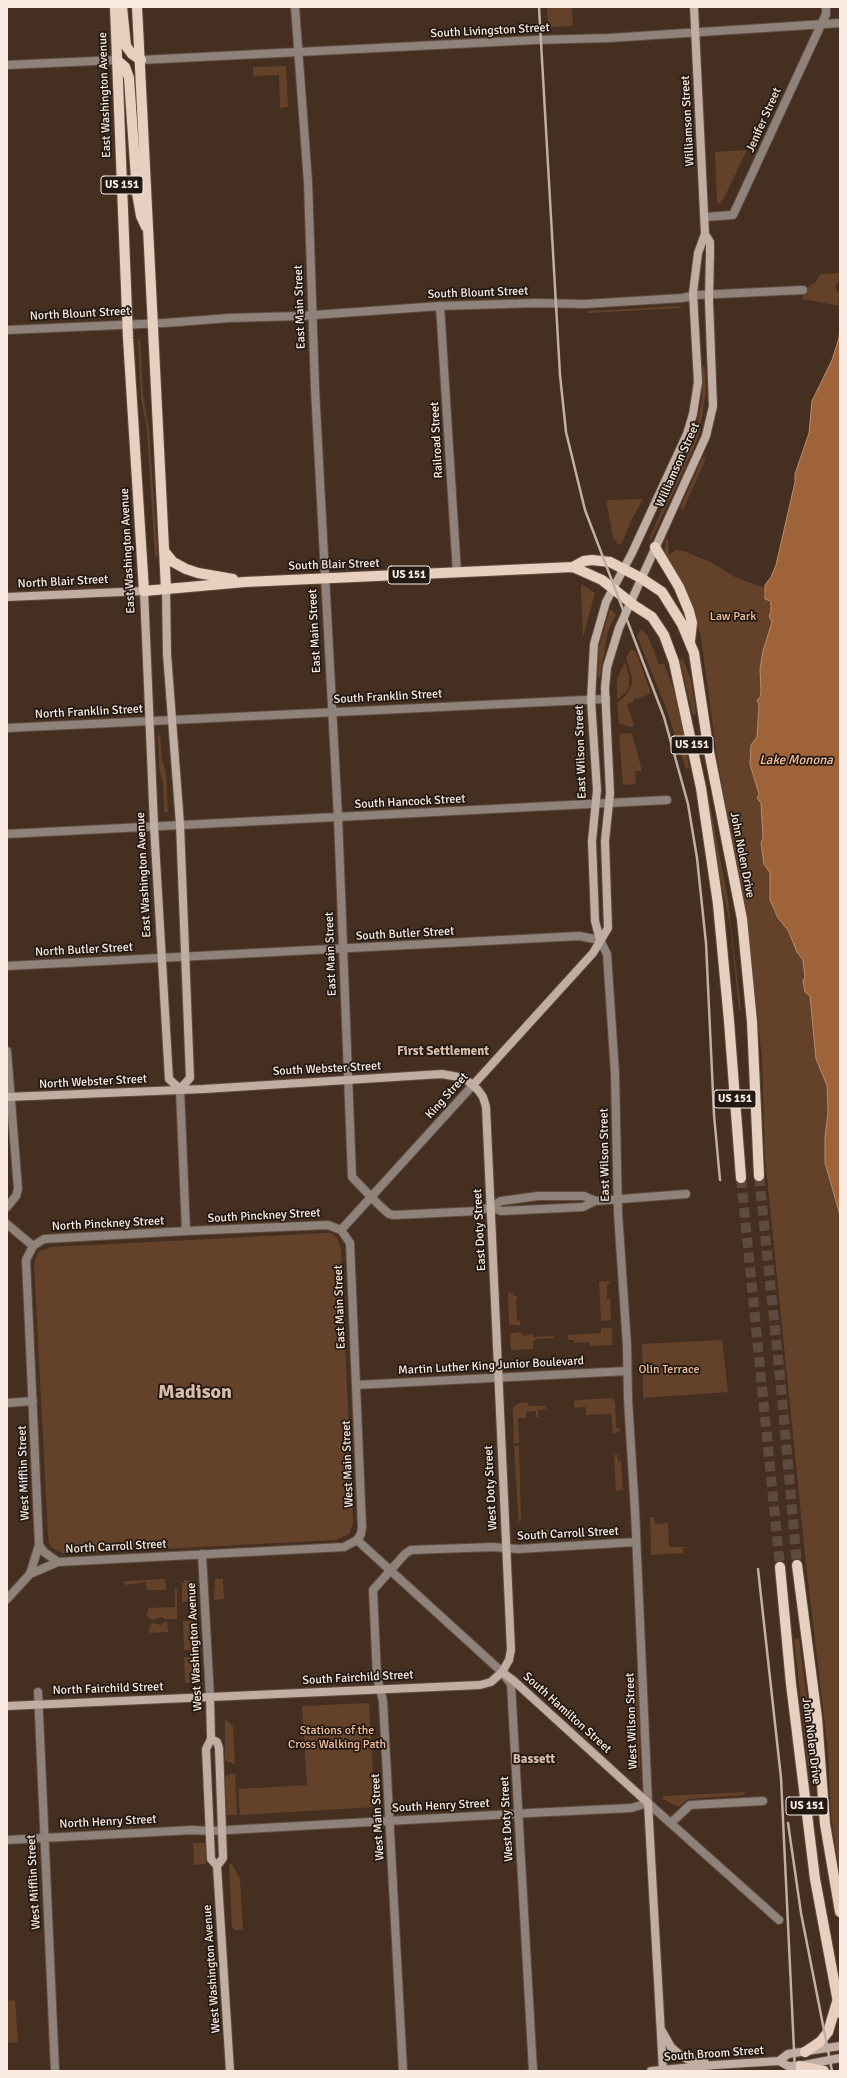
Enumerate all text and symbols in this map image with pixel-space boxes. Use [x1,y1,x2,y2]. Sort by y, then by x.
street label: South Livingston Street [430,21,550,41]
street label: East Washington Avenue [96,32,114,158]
street label: Williamson Street [678,75,698,167]
street label: Jenifer Street [743,85,785,155]
road number: US 151 [101,176,143,194]
street label: East Main Street [291,265,309,349]
street label: South Blount Street [427,284,529,302]
street label: North Blount Street [29,304,131,324]
street label: Railroad Street [428,401,446,479]
street label: Williamson Street [653,420,703,510]
street label: East Washington Avenue [118,488,138,614]
street label: South Blair Street [288,556,380,574]
road number: US 151 [388,566,430,584]
street label: North Blair Street [17,572,109,592]
street label: East Main Street [306,588,324,674]
park label: Law Park [710,610,756,624]
street label: South Franklin Street [333,687,443,707]
street label: North Franklin Street [35,702,143,722]
street label: East Wilson Street [572,705,590,799]
road number: US 151 [671,736,713,754]
water label: Lake Monona [759,753,833,769]
street label: South Hancock Street [354,792,466,812]
street label: John Nolen Drive [727,811,757,899]
street label: East Washington Avenue [134,812,154,938]
street label: East Main Street [322,912,340,996]
street label: South Butler Street [355,924,455,944]
street label: North Butler Street [35,940,133,960]
district label: First Settlement [397,1044,489,1060]
street label: South Webster Street [272,1059,382,1079]
street label: King Street [423,1070,471,1122]
street label: North Webster Street [39,1072,147,1092]
road number: US 151 [714,1090,756,1108]
street label: East Wilson Street [597,1108,613,1202]
street label: East Doty Street [471,1188,489,1272]
street label: South Pinckney Street [207,1206,321,1226]
street label: North Pinckney Street [51,1214,165,1234]
street label: East Main Street [331,1265,349,1349]
street label: Martin Luther King Junior Boulevard [398,1354,584,1378]
park label: Olin Terrace [638,1363,700,1377]
district label: Madison [158,1381,232,1405]
street label: West Main Street [339,1420,357,1508]
street label: West Mifflin Street [15,1425,33,1521]
street label: West Doty Street [482,1445,500,1531]
street label: South Carroll Street [517,1524,619,1544]
street label: North Carroll Street [65,1537,167,1557]
street label: West Washington Avenue [184,1582,206,1712]
street label: South Fairchild Street [302,1668,414,1688]
street label: South Hamilton Street [520,1670,614,1756]
street label: West Wilson Street [623,1672,641,1770]
street label: North Fairchild Street [52,1680,164,1698]
street label: John Nolen Drive [799,1697,823,1785]
park label: Stations of the Cross Walking Path [288,1724,386,1752]
district label: Bassett [513,1752,555,1768]
street label: West Main Street [369,1773,387,1861]
street label: West Doty Street [498,1776,516,1862]
street label: South Henry Street [392,1796,490,1816]
road number: US 151 [786,1797,828,1815]
street label: North Henry Street [59,1812,157,1832]
street label: West Mifflin Street [24,1834,44,1930]
street label: West Washington Avenue [200,1904,224,2034]
street label: South Broom Street [664,2043,764,2065]

